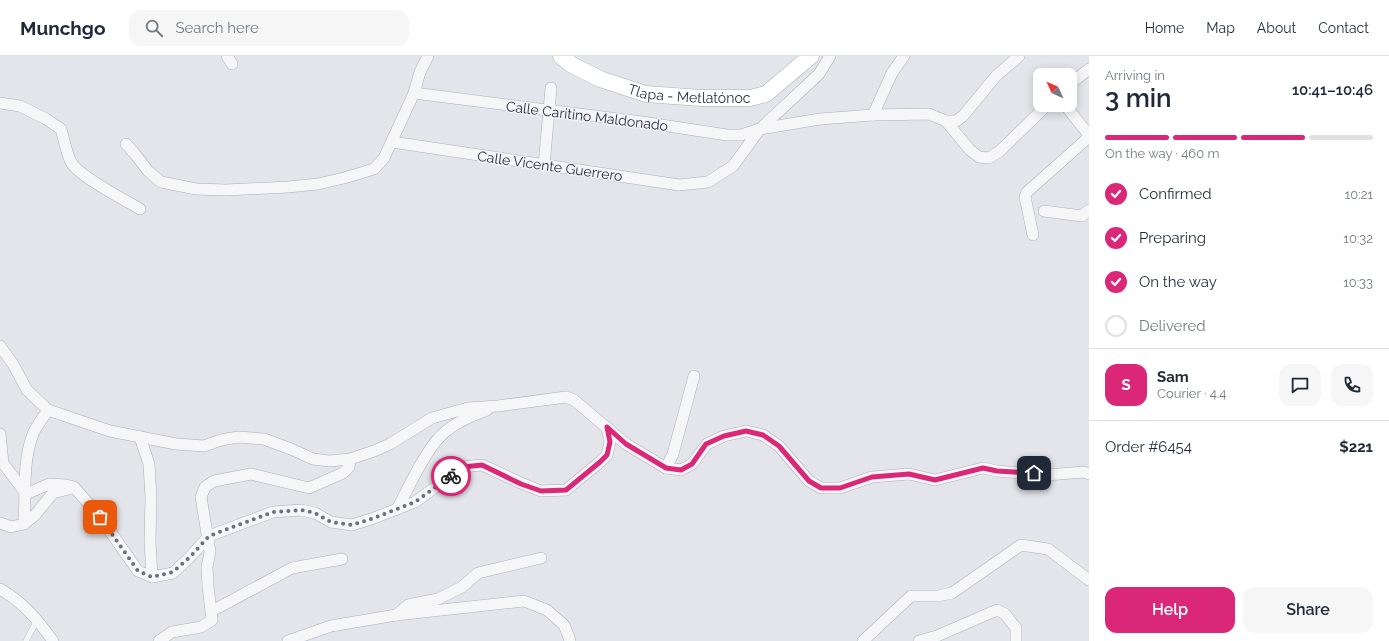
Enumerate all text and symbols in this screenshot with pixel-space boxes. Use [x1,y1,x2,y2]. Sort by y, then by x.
search box [129,10,409,46]
text: Munchgo [20,17,105,39]
icon: search [143,17,165,39]
text: Search here [175,19,259,37]
text: Home [1145,20,1184,36]
text: Map [1206,20,1235,36]
text: About [1257,20,1296,36]
text: Contact [1318,20,1369,36]
north arrow [1033,68,1077,112]
map controls [1033,68,1077,112]
text: Arriving in [1105,68,1165,83]
street label: Tlapa - Metlatónoc [626,81,751,106]
text: 10:41–10:46 [1292,81,1373,99]
text: 3 min [1105,83,1172,113]
street label: Calle Caritino Maldonado [505,98,669,134]
text: On the way · 460 m [1105,146,1219,161]
street label: Calle Vicente Guerrero [476,148,624,184]
icon: check [1105,183,1127,205]
text: Confirmed [1139,185,1212,203]
text: 10:21 [1345,187,1373,202]
icon: check [1105,227,1127,249]
text: Preparing [1139,229,1206,247]
text: 10:32 [1343,231,1373,246]
icon: check [1105,271,1127,293]
text: On the way [1139,273,1217,291]
text: 10:33 [1343,275,1373,290]
text: Delivered [1139,317,1206,335]
button: chat [1279,364,1321,406]
button: phone [1331,364,1373,406]
text: Sam [1157,368,1189,386]
text: S [1121,376,1131,394]
text: Courier · 4.4 [1157,386,1226,401]
text: Order #6454 [1105,438,1192,456]
text: $221 [1339,438,1373,456]
courier [431,456,471,496]
pin [1017,456,1051,490]
icon: home [1023,462,1045,484]
icon: bike [440,465,462,487]
pin [83,500,117,534]
icon: bag [89,506,111,528]
button: Help [1105,587,1235,633]
button: Share [1243,587,1373,633]

